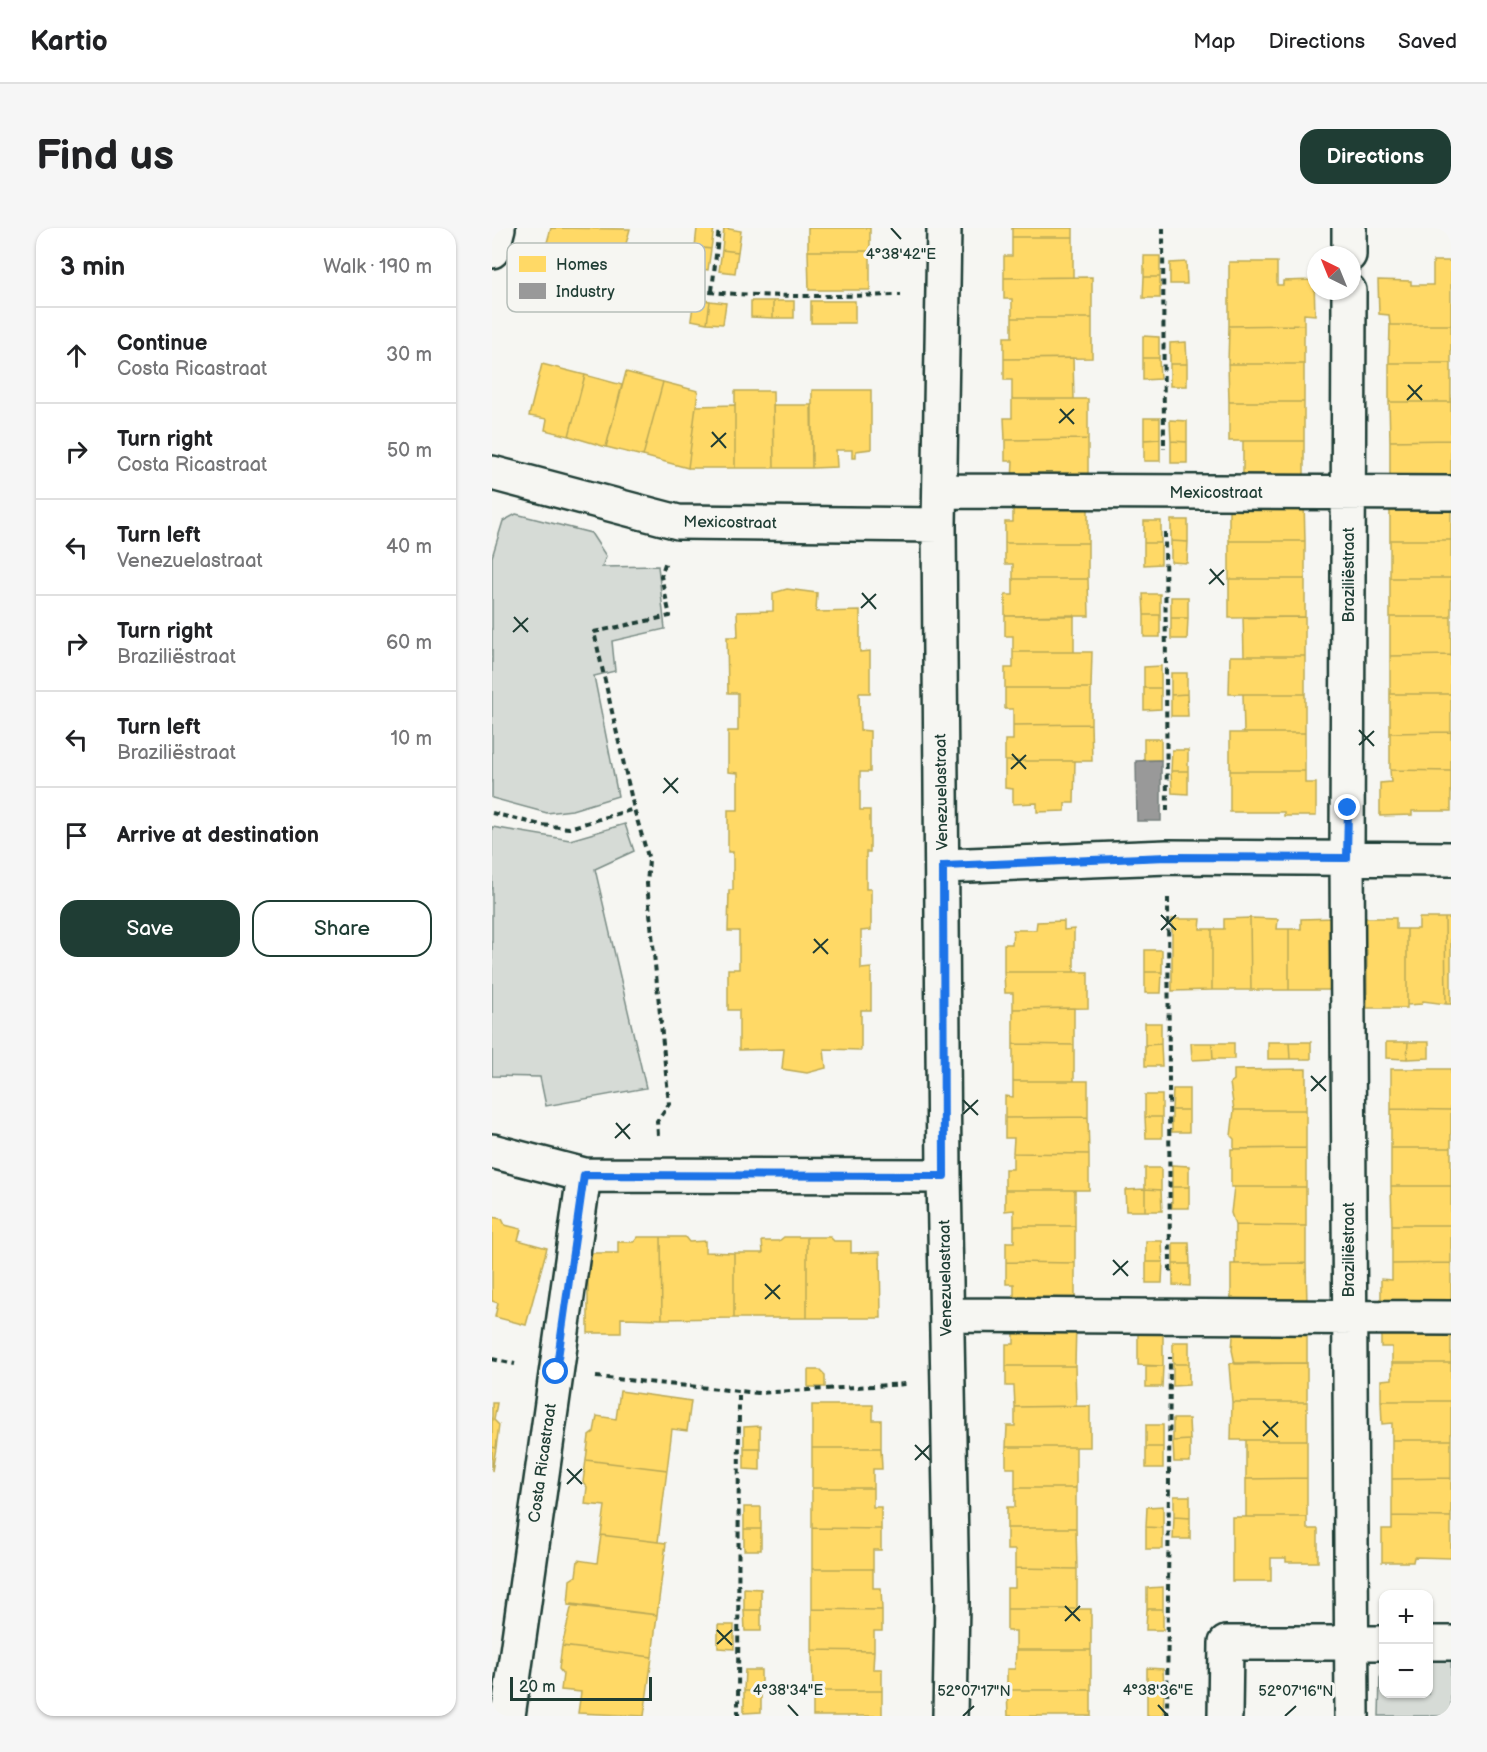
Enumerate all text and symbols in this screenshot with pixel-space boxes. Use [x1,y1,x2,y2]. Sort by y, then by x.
text: Kartio [30,25,108,58]
text: Map [1193,29,1236,54]
text: Directions [1269,29,1365,54]
text: Saved [1398,29,1457,54]
button: Directions [1300,129,1451,184]
text: Find us [36,131,174,182]
legend [507,243,705,312]
text: 4°38'42"E [866,245,936,264]
north arrow [1307,246,1361,300]
text: 3 min [60,252,125,283]
text: Walk · 190 m [323,255,432,279]
text: Homes [556,256,608,275]
text: Industry [556,283,615,302]
text: Continue [117,330,207,357]
icon: ahead [60,339,93,372]
text: 30 m [386,343,432,367]
text: Costa Ricastraat [117,357,267,381]
text: Turn right [117,426,213,453]
icon: right [60,435,93,468]
text: 50 m [387,439,432,463]
text: Costa Ricastraat [117,453,267,477]
street label: Mexicostraat [1169,484,1263,503]
street label: Mexicostraat [683,513,777,533]
text: Turn left [117,522,201,549]
street label: Braziliëstraat [1340,527,1359,623]
icon: left [60,531,93,564]
text: 40 m [386,535,432,559]
text: Venezuelastraat [117,549,263,573]
text: Turn right [117,618,213,645]
icon: right [60,627,93,660]
text: 60 m [386,631,432,655]
text: Braziliëstraat [117,645,236,669]
text: Turn left [117,714,201,741]
icon: left [60,723,93,756]
text: 10 m [391,727,432,751]
street label: Venezuelastraat [931,734,953,850]
text: Braziliëstraat [117,741,236,765]
route end [1334,794,1360,820]
icon: arrive [60,819,93,852]
text: Arrive at destination [117,822,319,849]
button: Save [60,900,240,957]
button: Share [252,900,432,957]
street label: Braziliëstraat [1340,1202,1359,1298]
street label: Venezuelastraat [935,1220,957,1336]
route start [542,1358,568,1384]
street label: Costa Ricastraat [525,1402,561,1524]
map controls [1379,1590,1433,1698]
button: + [1379,1590,1433,1644]
button: − [1379,1644,1433,1698]
scale bar [510,1674,652,1702]
text: 20 m [519,1678,555,1697]
text: 4°38'34"E [753,1681,823,1700]
text: 4°38'36"E [1123,1681,1193,1700]
text: 52°07'17"N [937,1682,1011,1701]
text: 52°07'16"N [1258,1682,1334,1701]

